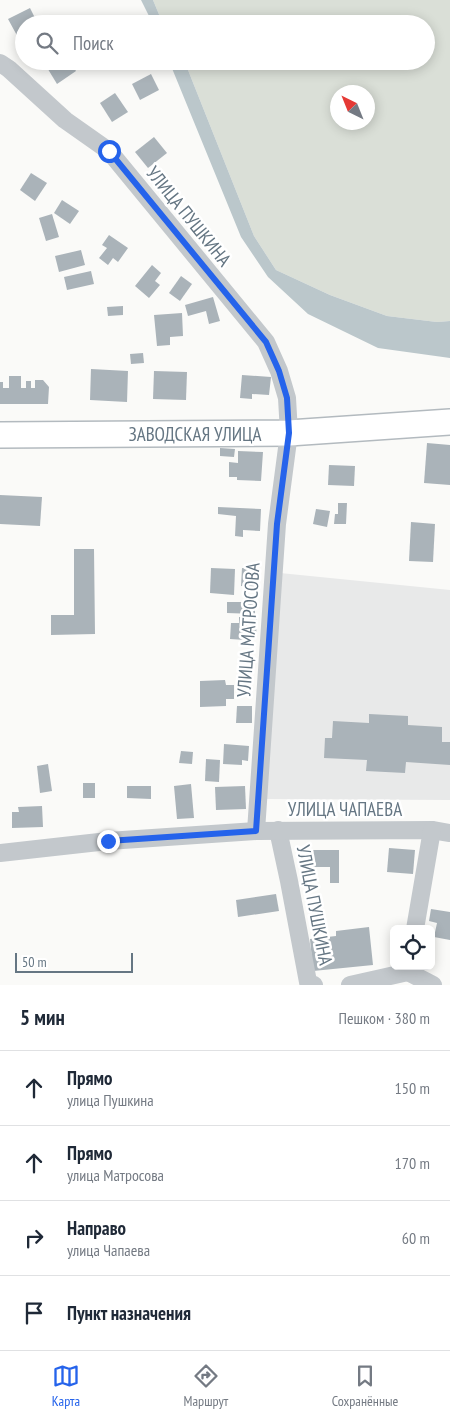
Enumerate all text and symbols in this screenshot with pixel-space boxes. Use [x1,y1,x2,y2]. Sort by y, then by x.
search box [15,15,435,70]
icon: search [33,29,61,57]
text: Поиск [73,31,114,55]
north arrow [330,85,375,130]
route start [98,140,121,163]
street label: УЛИЦА ПУШКИНА [141,161,237,271]
street label: ЗАВОДСКАЯ УЛИЦА [128,422,262,446]
street label: УЛИЦА МАТРОСОВА [231,562,265,698]
street label: УЛИЦА ЧАПАЕВА [288,797,402,821]
route end [97,830,120,853]
street label: УЛИЦА ПУШКИНА [292,843,338,967]
map controls [390,925,435,970]
button: locate [390,925,435,970]
scale bar [15,950,132,973]
text: 50 m [22,953,47,971]
text: 5 мин [20,1004,65,1031]
text: Пешком · 380 m [339,1008,430,1028]
text: Прямо [67,1066,112,1090]
icon: ahead [20,1074,48,1102]
text: 150 m [395,1078,430,1098]
text: улица Пушкина [67,1090,154,1110]
text: Прямо [67,1141,112,1165]
icon: ahead [20,1149,48,1177]
text: 170 m [395,1153,430,1173]
text: улица Матросова [67,1165,164,1185]
text: Направо [67,1216,126,1240]
icon: right [20,1224,48,1252]
text: 60 m [402,1228,430,1248]
text: улица Чапаева [67,1240,150,1260]
icon: arrive [20,1299,48,1327]
text: Пункт назначения [67,1301,191,1325]
tab: Карта [52,1362,80,1410]
tab: Маршрут [184,1362,228,1410]
tab: Сохранённые [332,1362,398,1410]

